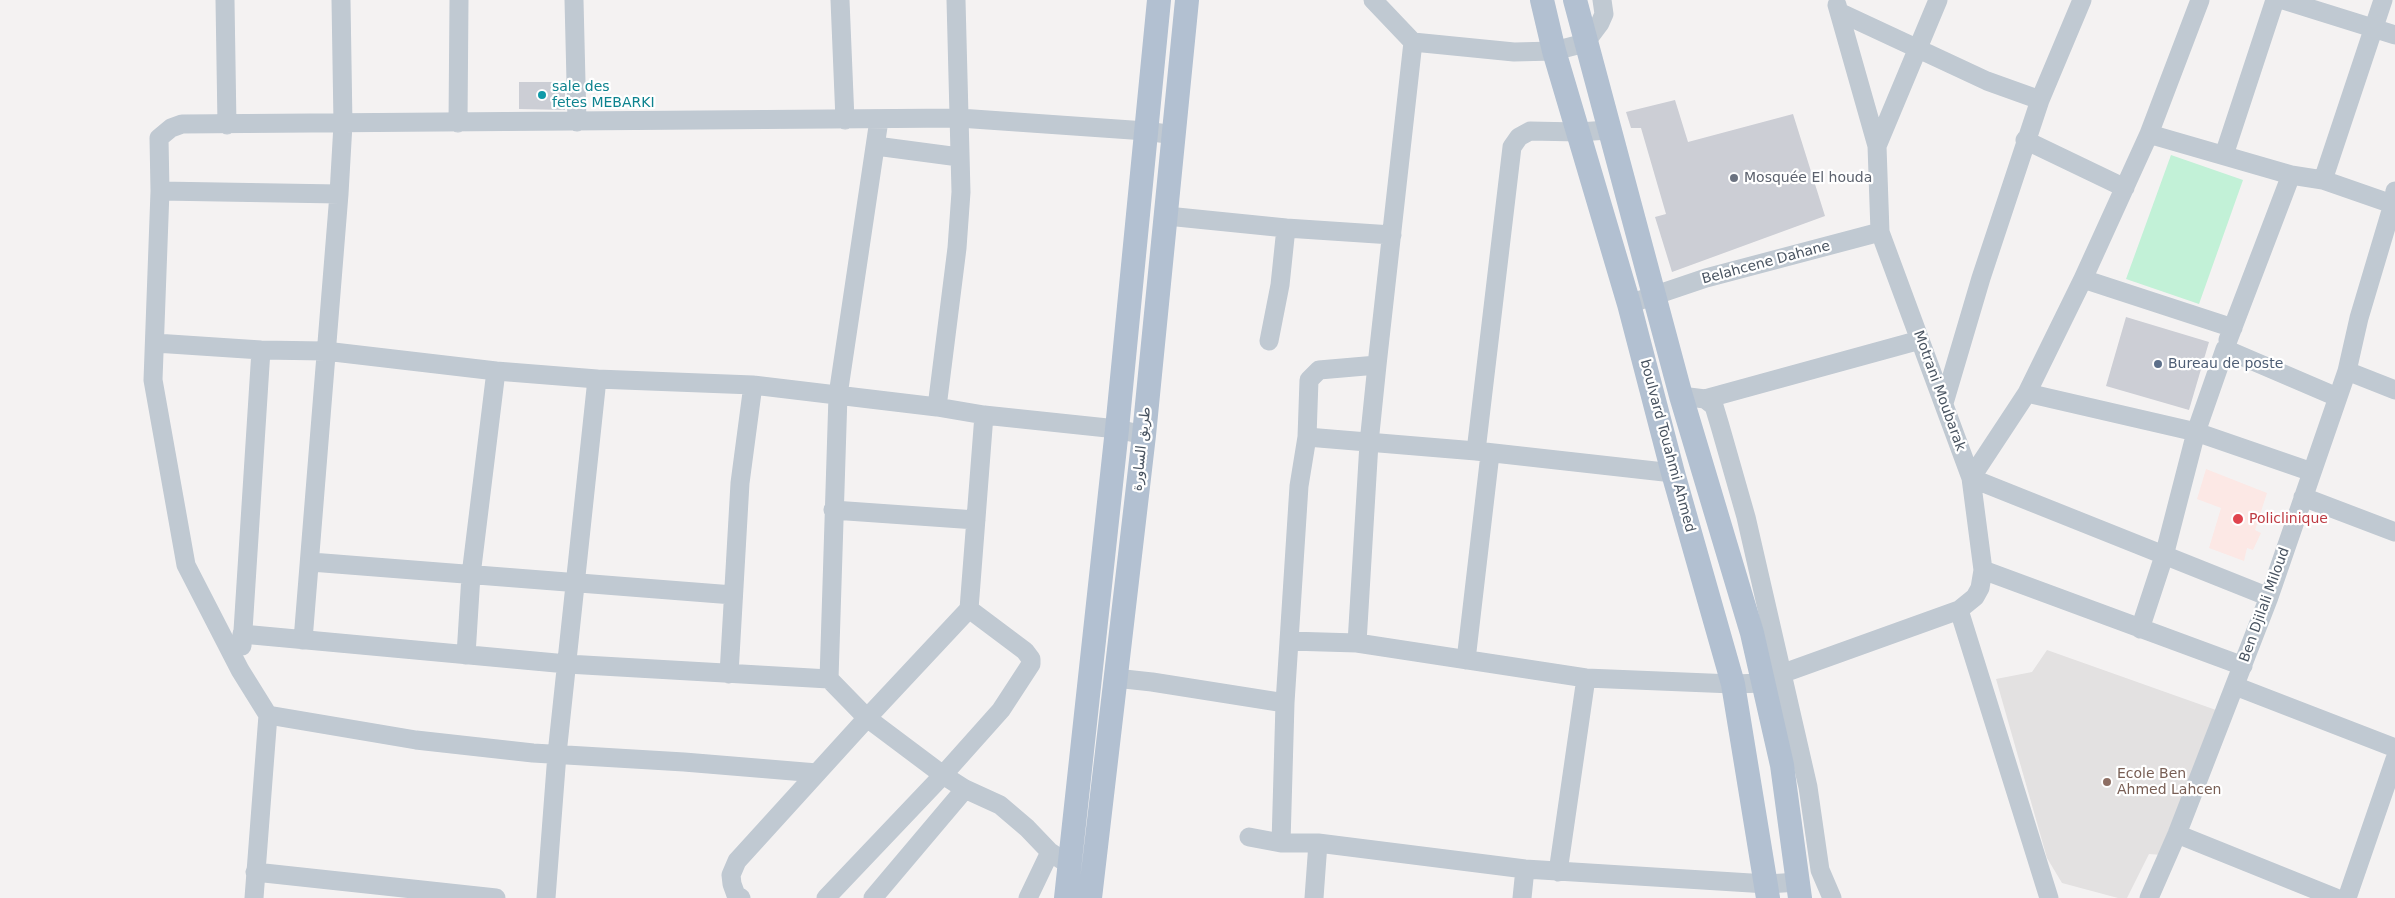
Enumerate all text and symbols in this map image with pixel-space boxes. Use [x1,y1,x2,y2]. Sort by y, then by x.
place label: sale des fetes MEBARKI [552,79,655,111]
marker: sale des fetes MEBARKI [536,89,548,101]
place label: Mosquée El houda [1744,170,1872,186]
marker: Mosquée El houda [1728,172,1740,184]
street label: Belahcene Dahane [1700,238,1832,288]
street label: Motrani Moubarak [1909,328,1969,454]
place label: Bureau de poste [2168,356,2283,372]
street label: boulvard Touahmi Ahmed [1636,358,1698,534]
marker: Bureau de poste [2152,358,2164,370]
street label: طريق الساورة [1129,406,1155,492]
place label: Policlinique [2249,511,2328,527]
marker: Policlinique [2231,512,2245,526]
street label: Ben Djilali Miloud [2236,545,2294,665]
place label: Ecole Ben Ahmed Lahcen [2117,766,2221,799]
marker: Ecole Ben Ahmed Lahcen [2101,776,2113,788]

